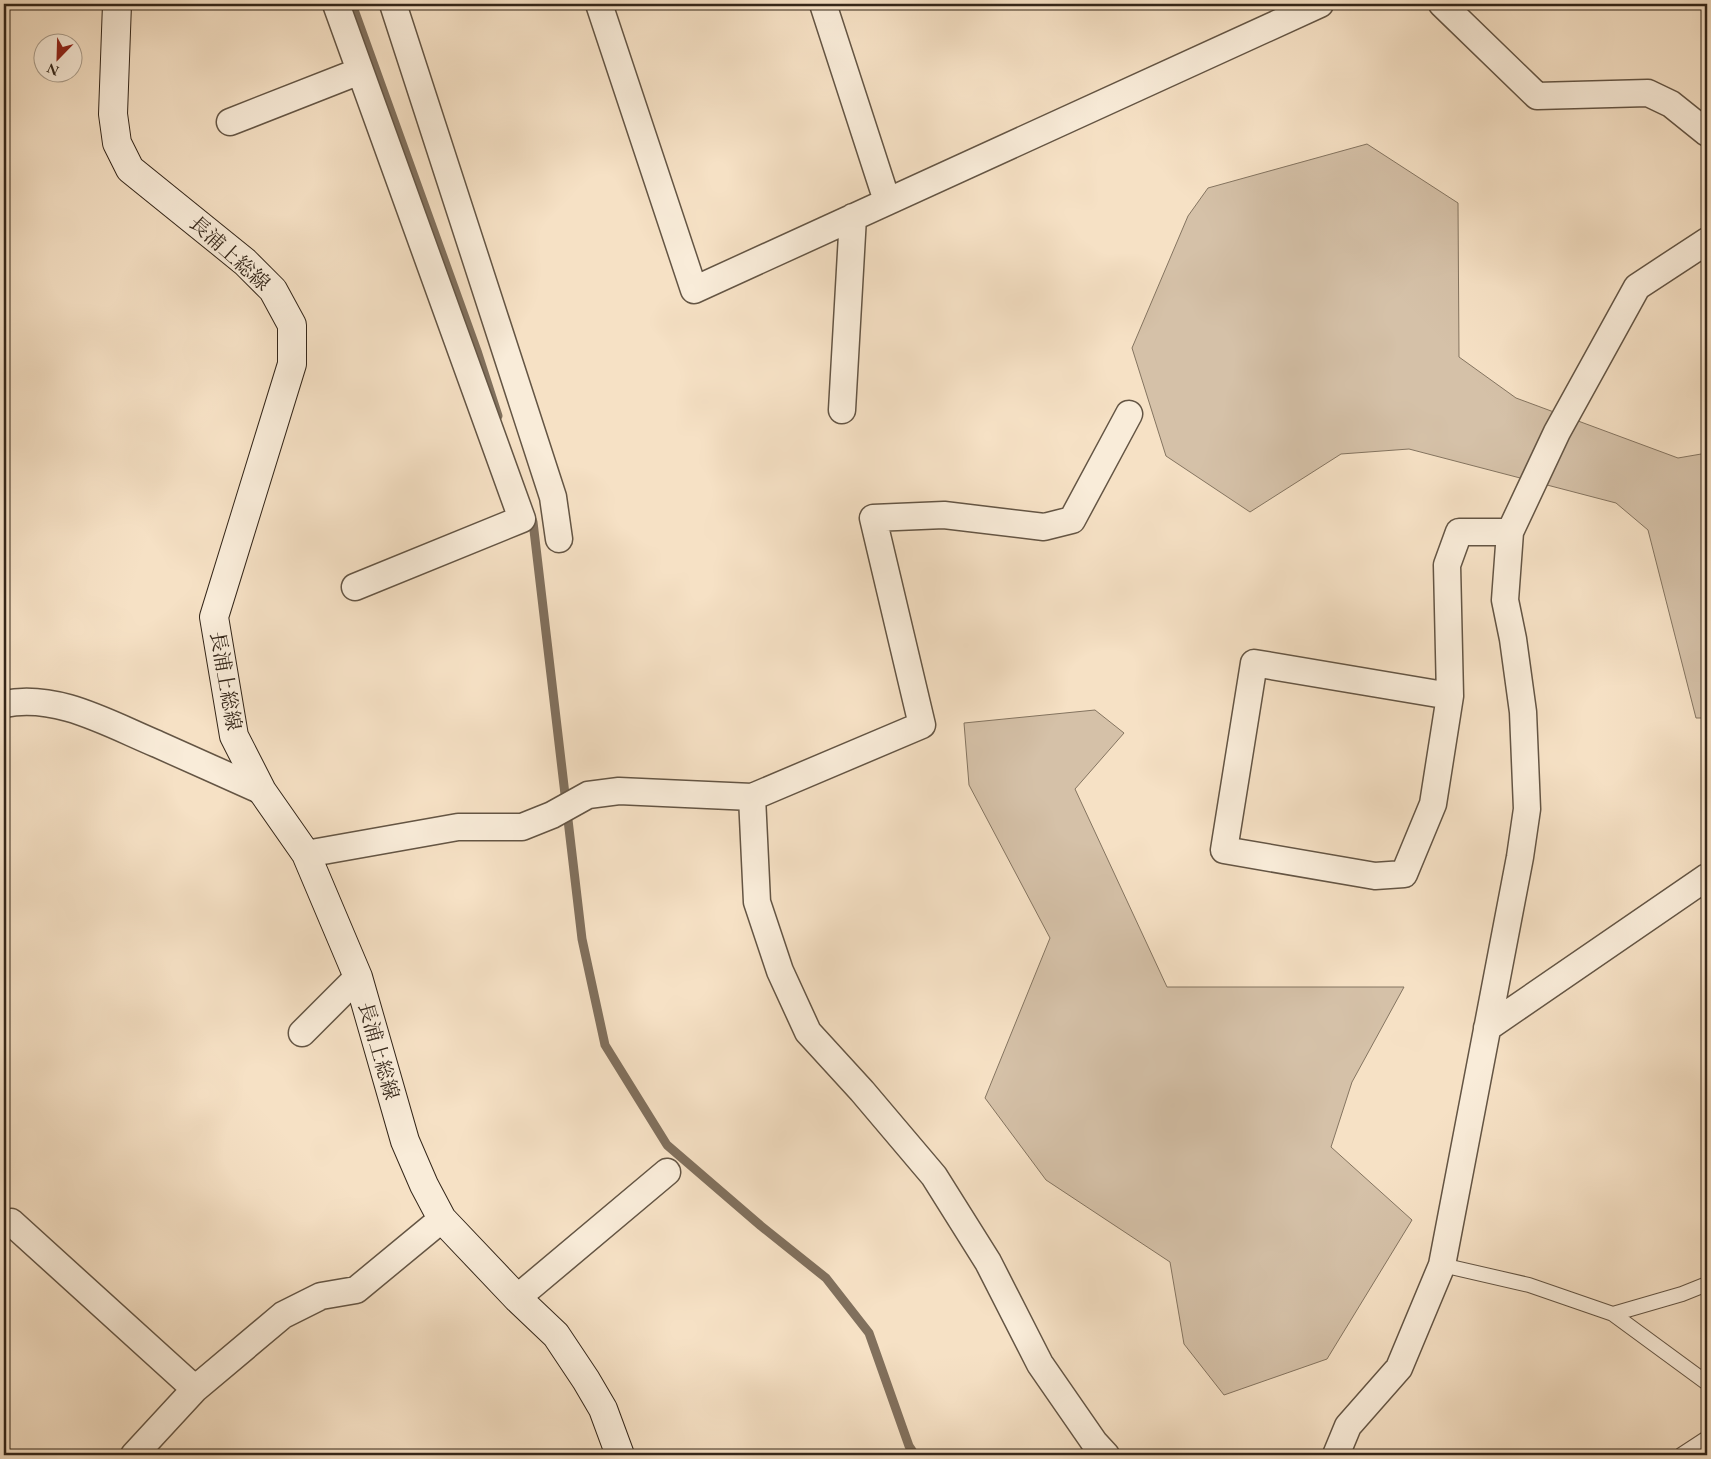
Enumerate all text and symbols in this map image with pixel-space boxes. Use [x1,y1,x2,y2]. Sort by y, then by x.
north arrow [32,32,82,82]
text: N [44,59,62,80]
street label: 長浦上総線 [184,210,276,296]
street label: 長浦上総線 [205,630,247,732]
street label: 長浦上総線 [353,999,405,1103]

